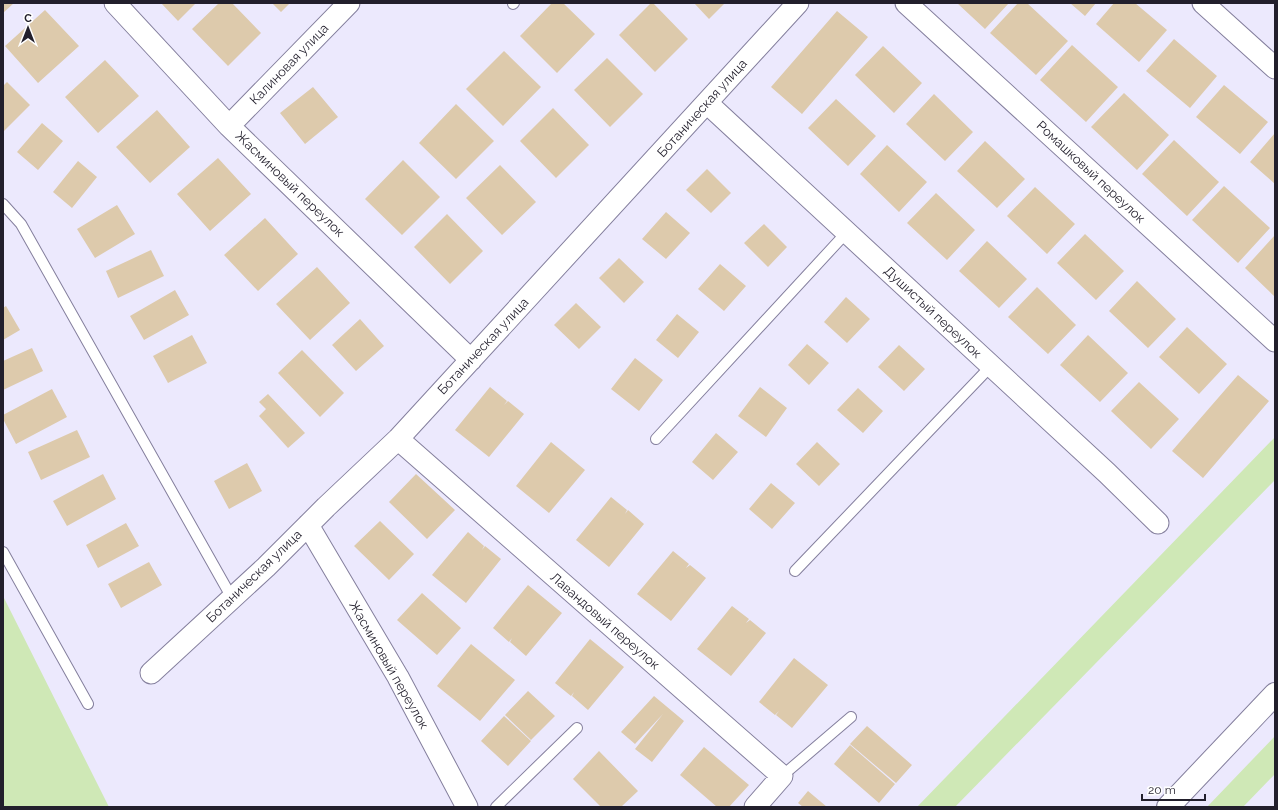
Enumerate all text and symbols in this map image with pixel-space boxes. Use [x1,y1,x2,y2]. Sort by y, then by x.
north arrow [8,8,48,48]
text: С [24,12,32,25]
street label: Калиновая улица [247,21,331,107]
street label: Ботаническая улица [654,56,750,160]
street label: Ромашковый переулок [1034,118,1148,226]
street label: Жасминовый переулок [232,128,348,240]
street label: Душистый переулок [881,263,985,361]
street label: Ботаническая улица [434,295,532,397]
street label: Ботаническая улица [203,527,305,625]
street label: Лавандовый переулок [547,570,663,673]
street label: Жасминовый переулок [346,598,432,732]
scale bar [1142,776,1205,802]
text: 20 m [1148,783,1176,797]

